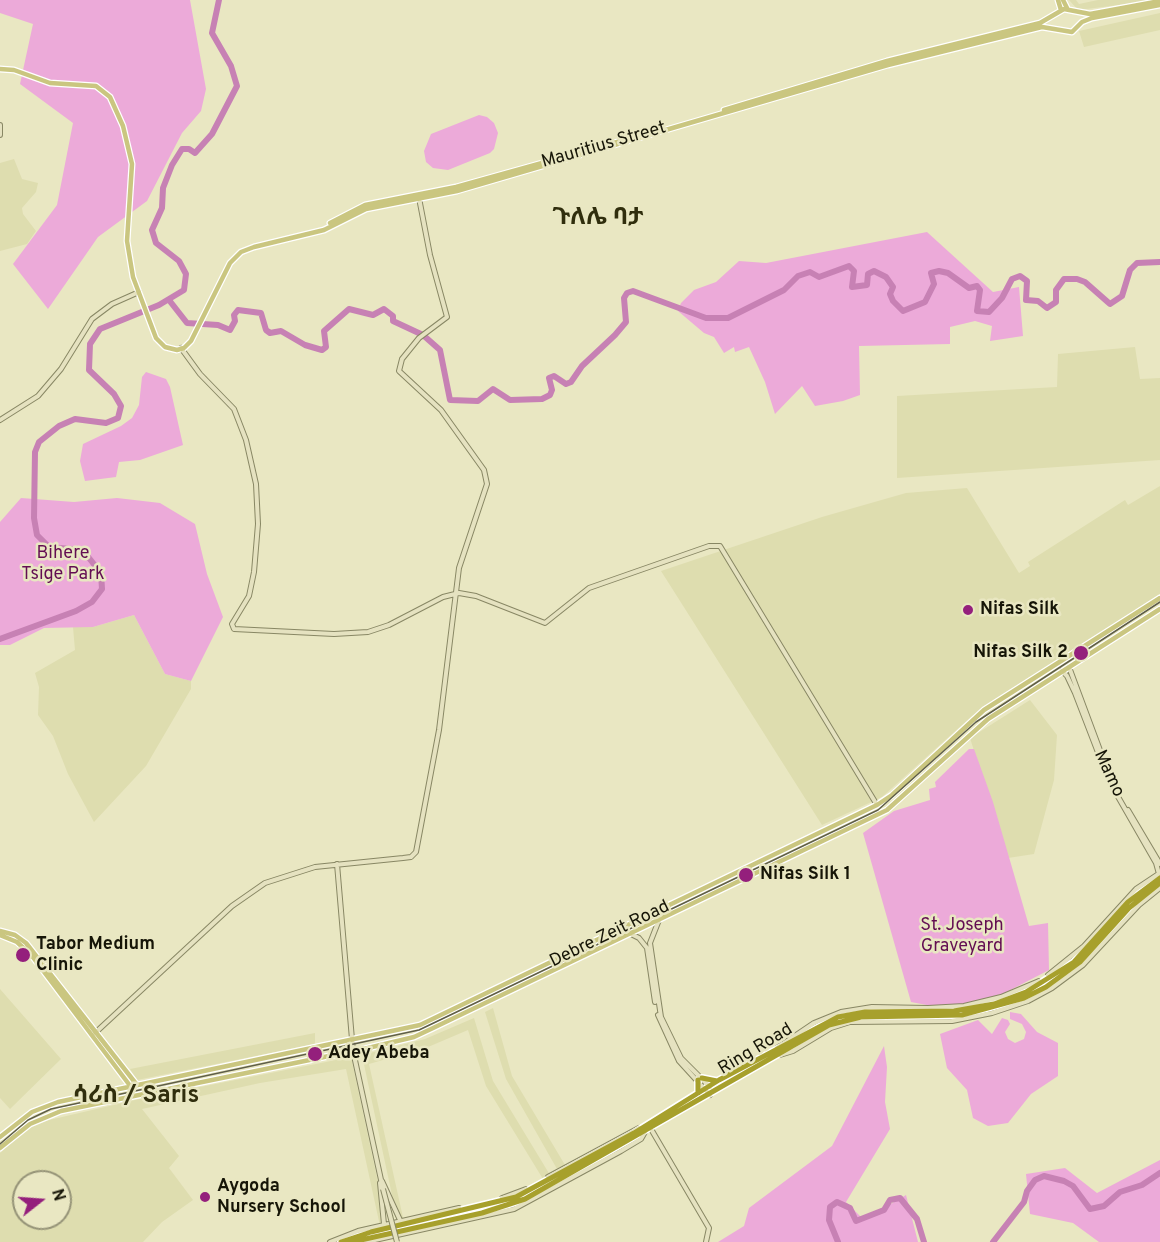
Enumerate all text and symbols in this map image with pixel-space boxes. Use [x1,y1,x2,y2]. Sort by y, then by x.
street label: Mauritius Street [539,118,669,174]
district label: ጉለሌ ባታ [552,205,644,233]
park label: Bihere Tsige Park [21,543,105,586]
place label: Nifas Silk [980,599,1059,621]
marker: Nifas Silk [961,603,975,617]
place label: Nifas Silk 2 [973,642,1068,664]
marker: Nifas Silk 2 [1072,644,1090,662]
street label: Mamo [1088,747,1128,801]
place label: Nifas Silk 1 [760,864,851,886]
marker: Nifas Silk 1 [737,866,755,884]
street label: Debre Zeit Road [547,897,673,973]
park label: St. Joseph Graveyard [920,915,1004,958]
place label: Tabor Medium Clinic [36,934,155,976]
marker: Tabor Medium Clinic [14,946,32,964]
street label: Ring Road [715,1019,797,1081]
place label: Adey Abeba [328,1043,429,1065]
marker: Adey Abeba [306,1045,324,1063]
district label: ሳሪስ / Saris [73,1083,199,1111]
north arrow [12,1170,72,1230]
place label: Aygoda Nursery School [217,1176,346,1218]
text: N [46,1187,69,1204]
marker: Aygoda Nursery School [198,1190,212,1204]

